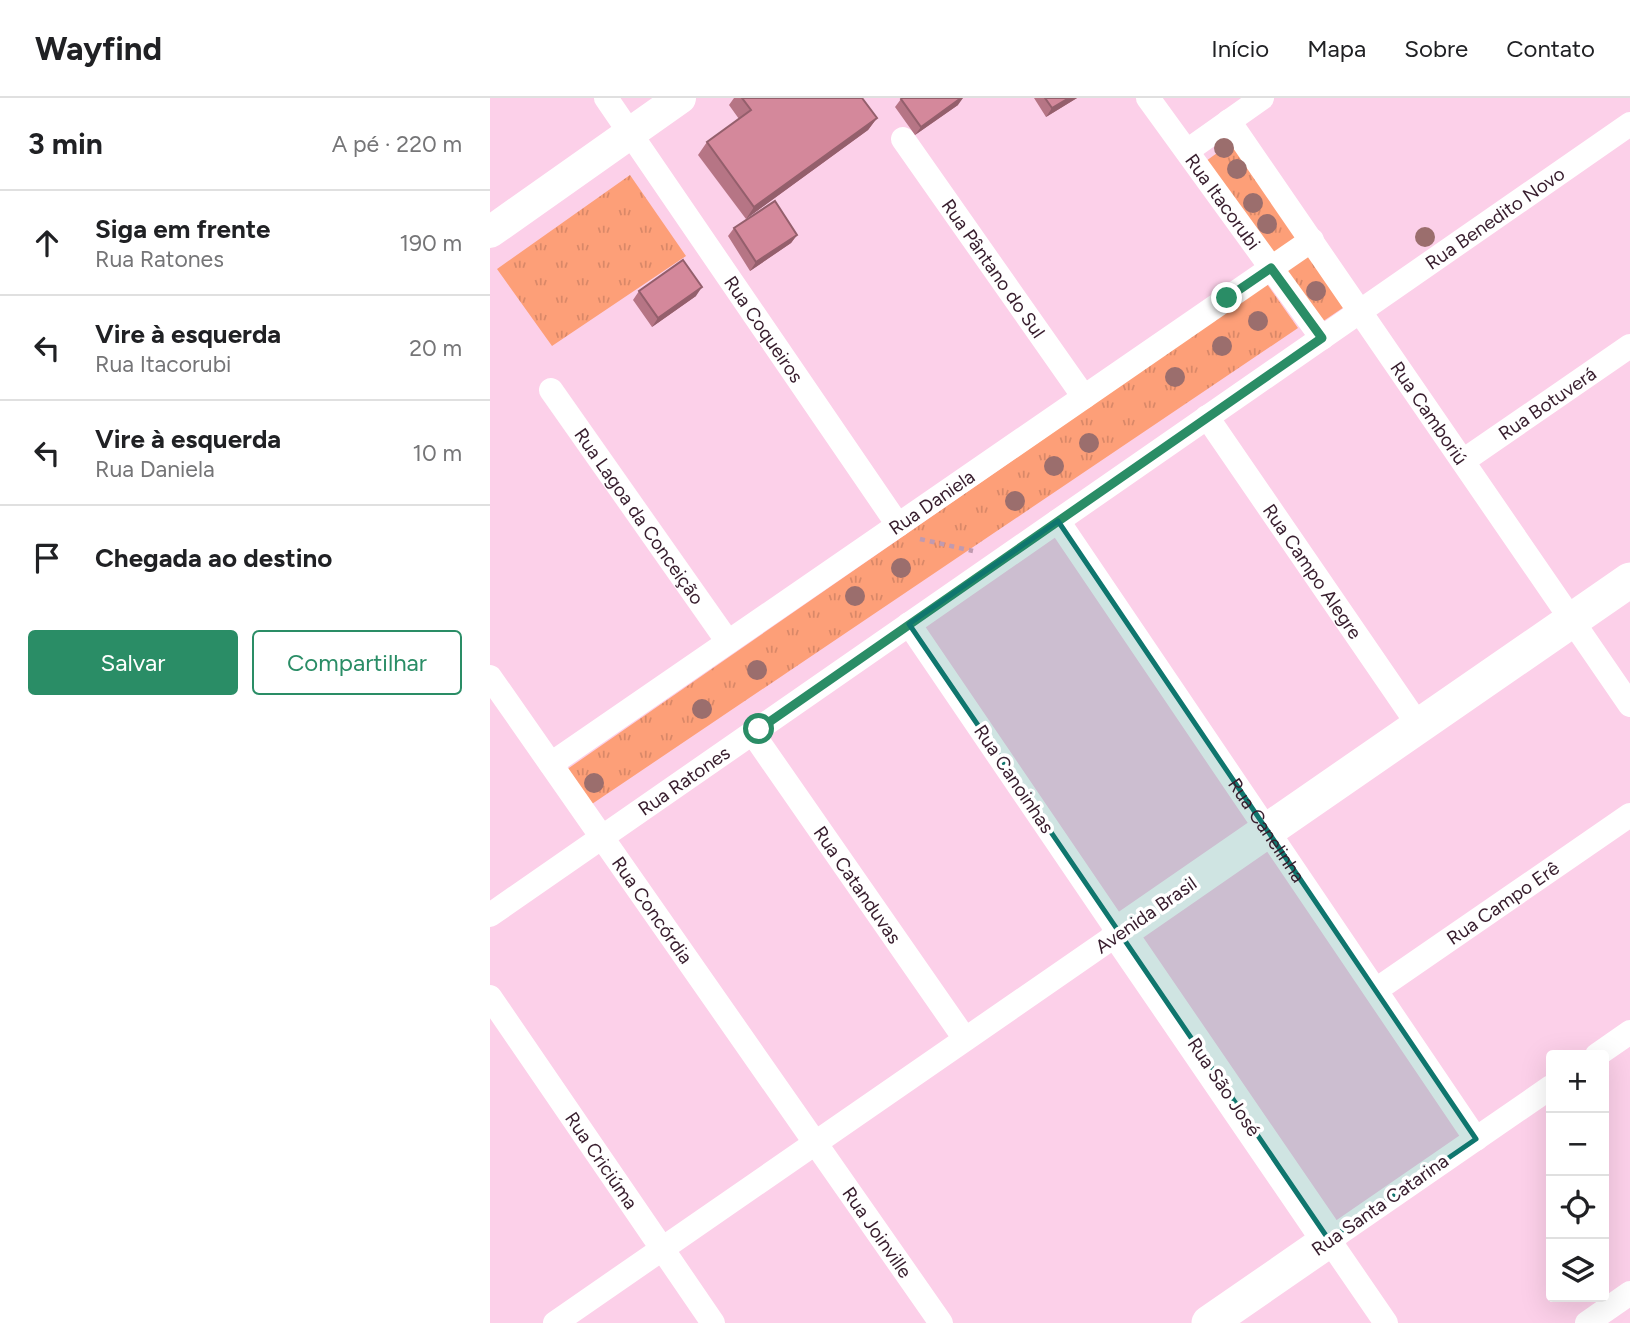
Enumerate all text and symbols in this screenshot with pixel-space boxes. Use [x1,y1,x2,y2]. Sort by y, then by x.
text: Wayfind [35,29,162,68]
text: Início [1211,34,1269,63]
text: Mapa [1307,34,1366,63]
text: Sobre [1404,34,1468,63]
text: Contato [1506,34,1595,63]
text: 3 min [28,125,103,162]
text: A pé · 220 m [332,130,462,158]
street label: Rua Itacorubi [1181,149,1266,254]
street label: Rua Benedito Novo [1421,161,1569,274]
street label: Rua Pântano do Sul [937,194,1050,342]
text: Siga em frente [95,213,270,245]
icon: ahead [28,224,66,262]
text: 190 m [399,229,462,257]
text: Rua Ratones [95,245,224,273]
street label: Rua Coqueiros [719,271,809,387]
route end [1211,282,1242,313]
text: Vire à esquerda [95,318,281,350]
icon: left [28,329,66,367]
text: 20 m [409,334,462,362]
text: Rua Itacorubi [95,350,231,378]
street label: Rua Camboriú [1386,357,1473,469]
street label: Rua Botuverá [1494,361,1600,445]
text: Vire à esquerda [95,423,281,455]
street label: Rua Lagoa da Conceição [570,423,709,609]
icon: left [28,434,66,472]
text: 10 m [413,439,462,467]
text: Rua Daniela [95,455,215,483]
street label: Rua Daniela [884,464,979,540]
street label: Rua Campo Alegre [1258,499,1367,643]
icon: arrive [28,539,66,577]
text: Chegada ao destino [95,542,332,574]
button: Salvar [28,630,238,695]
button: Compartilhar [252,630,462,695]
route start [743,713,774,744]
street label: Rua Canoinhas [969,720,1059,838]
street label: Rua Ratones [634,741,734,820]
street label: Rua Canelinha [1224,773,1310,886]
street label: Rua Catanduvas [809,822,907,948]
street label: Rua Concórdia [607,852,698,968]
street label: Rua Campo Erê [1442,856,1564,949]
street label: Avenida Brasil [1091,872,1201,958]
street label: Rua São José [1183,1033,1265,1141]
map controls [1546,1050,1609,1302]
button: + [1546,1050,1609,1113]
street label: Rua Criciúma [560,1107,643,1213]
button: − [1546,1113,1609,1176]
street label: Rua Santa Catarina [1307,1149,1453,1261]
button: locate [1546,1176,1609,1239]
street label: Rua Joinville [838,1182,917,1282]
button: layers [1546,1239,1609,1302]

